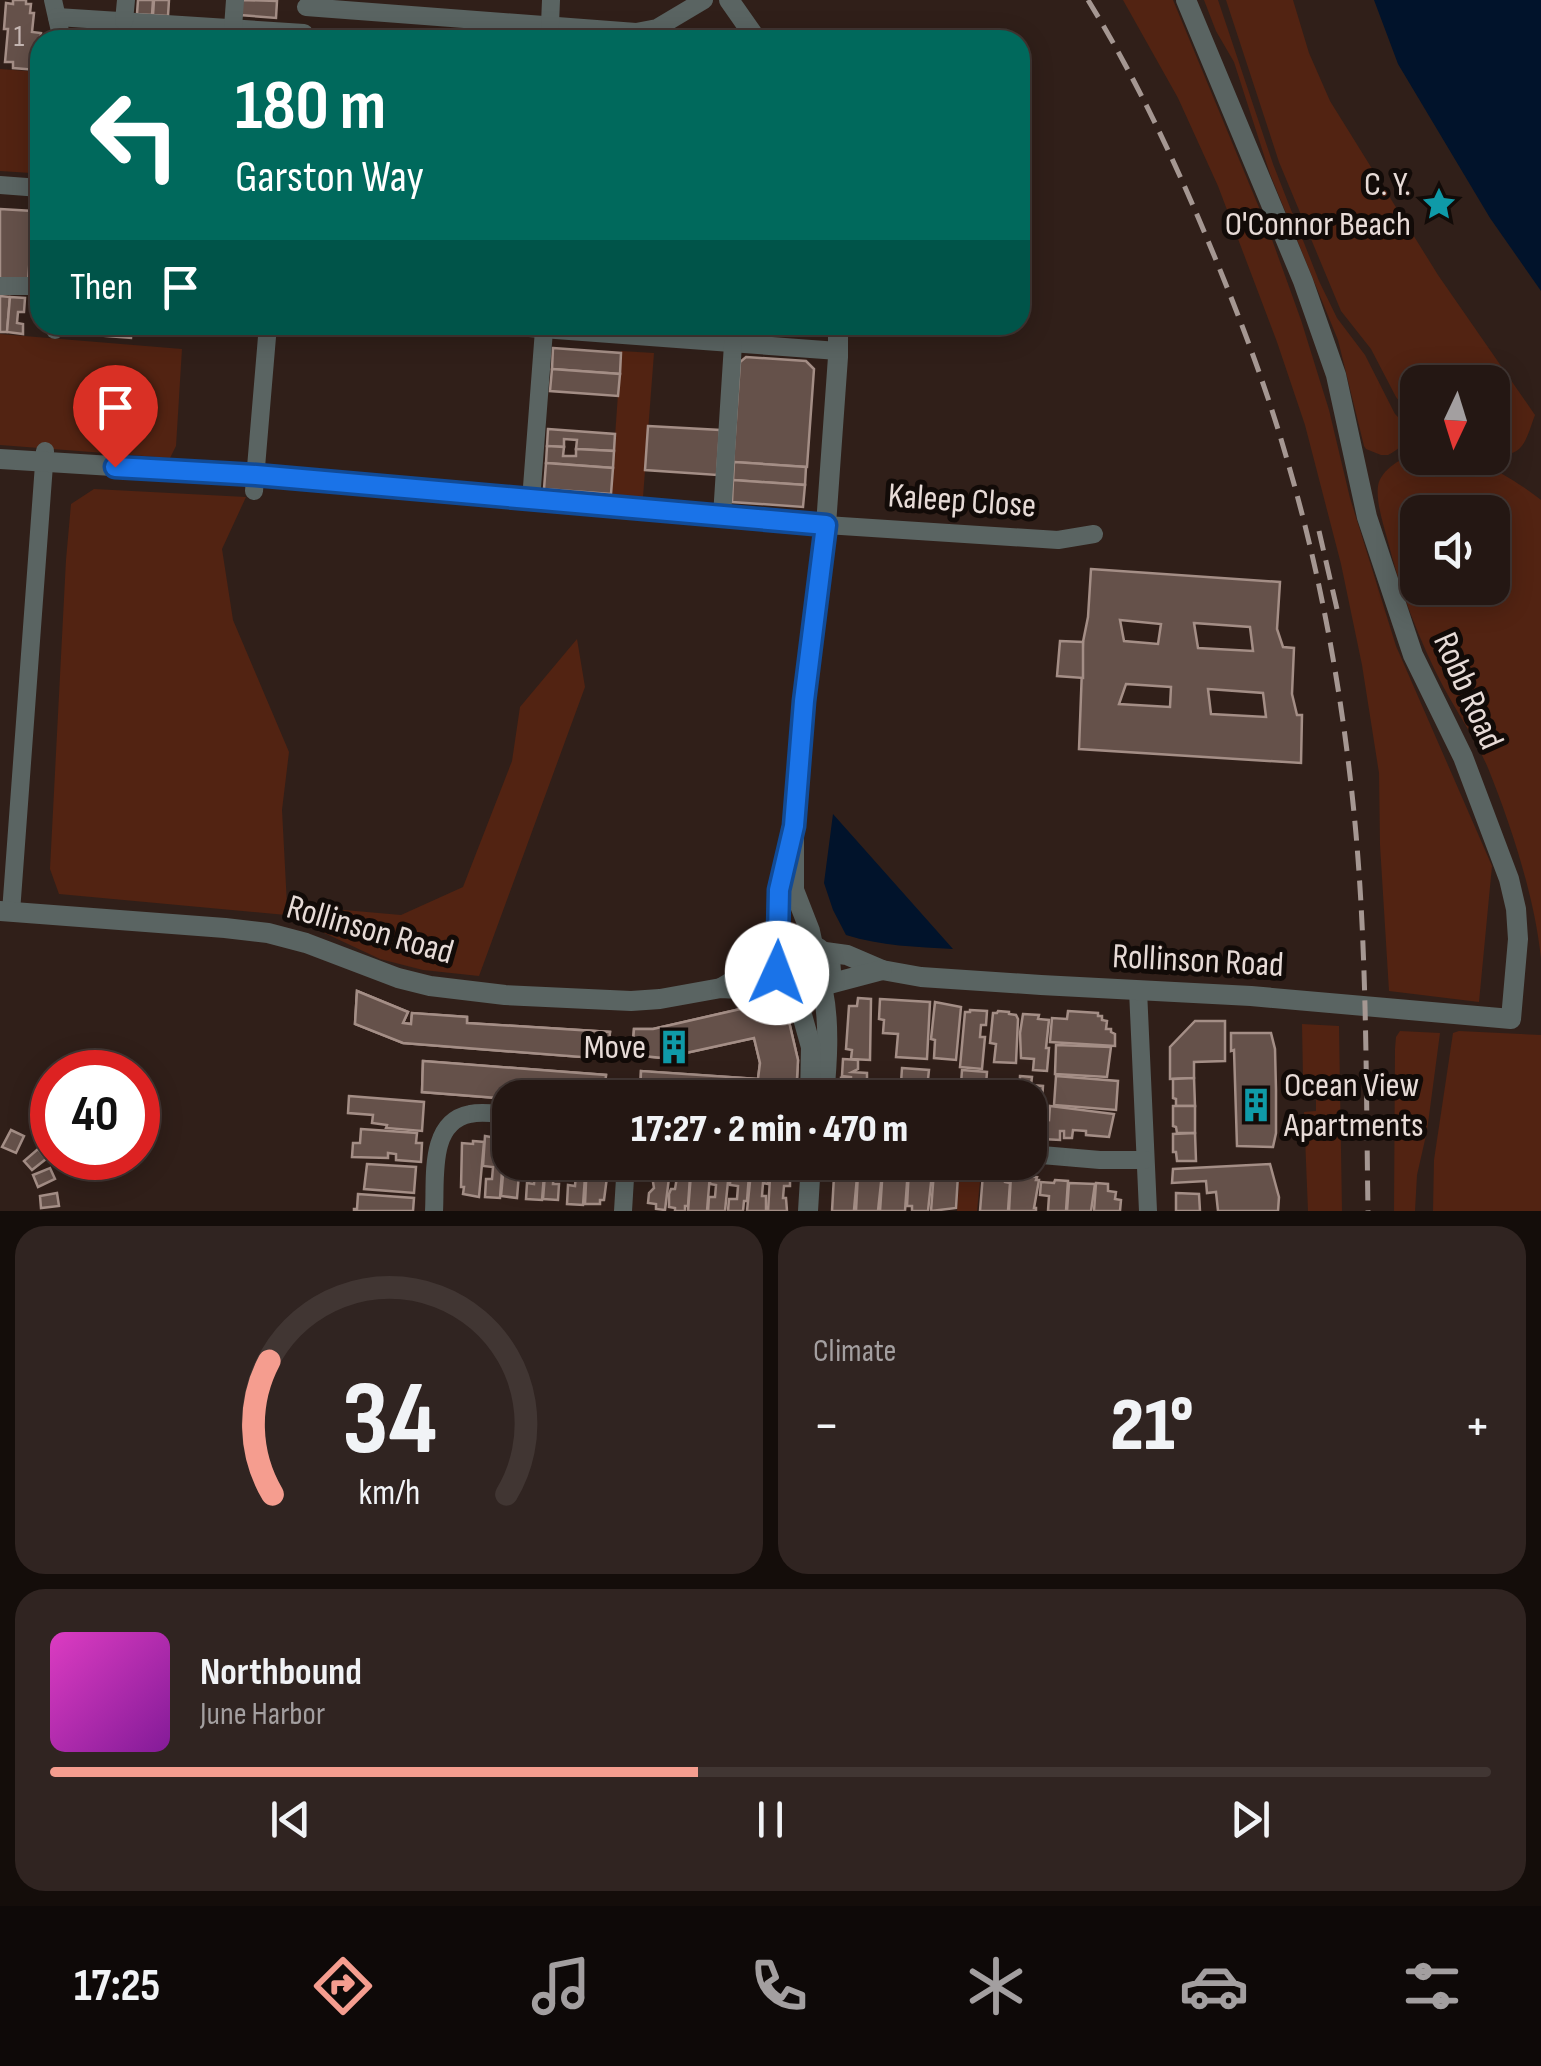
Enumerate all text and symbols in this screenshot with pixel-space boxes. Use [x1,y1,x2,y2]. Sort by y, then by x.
house number: 1 [14,19,25,55]
text: 180 m [235,65,386,149]
icon: left [70,70,200,200]
text: Garston Way [235,150,424,205]
place label: C. Y. O'Connor Beach [1225,163,1411,246]
place icon: C. Y. O'Connor Beach [1420,185,1458,223]
icon: arrive [153,260,208,315]
text: Then [70,265,133,310]
pin [73,365,158,468]
north arrow [1400,365,1510,475]
map controls [1400,365,1510,605]
icon: arrive [88,380,143,435]
street label: Kaleep Close [886,474,1038,528]
button: sound [1400,495,1510,605]
street label: Robb Road [1423,626,1513,756]
street label: Rollinson Road [282,886,458,974]
position arrow [725,921,829,1025]
street label: Rollinson Road [1111,935,1285,987]
place label: Move [584,1026,646,1069]
building icon: Move [655,1028,693,1066]
speed limit sign: 40 [30,1050,160,1180]
place label: Ocean View Apartments [1283,1064,1423,1147]
building icon: Ocean View Apartments [1237,1086,1275,1124]
text: 17:27 · 2 min · 470 m [631,1107,908,1152]
text: Climate [813,1332,896,1371]
text: 34 [341,1358,437,1483]
text: 21° [1110,1381,1194,1472]
text: − [813,1393,840,1460]
text: + [1464,1393,1491,1460]
text: km/h [358,1472,420,1515]
text: Northbound [200,1650,362,1695]
text: June Harbor [200,1695,325,1734]
icon: previous [263,1792,318,1847]
icon: pause [743,1792,798,1847]
icon: next [1223,1792,1278,1847]
icon: directions [308,1951,378,2021]
icon: music [526,1951,596,2021]
icon: phone [744,1951,814,2021]
icon: climate [961,1951,1031,2021]
icon: car [1179,1951,1249,2021]
icon: filters [1397,1951,1467,2021]
text: 17:25 [74,1959,160,2014]

